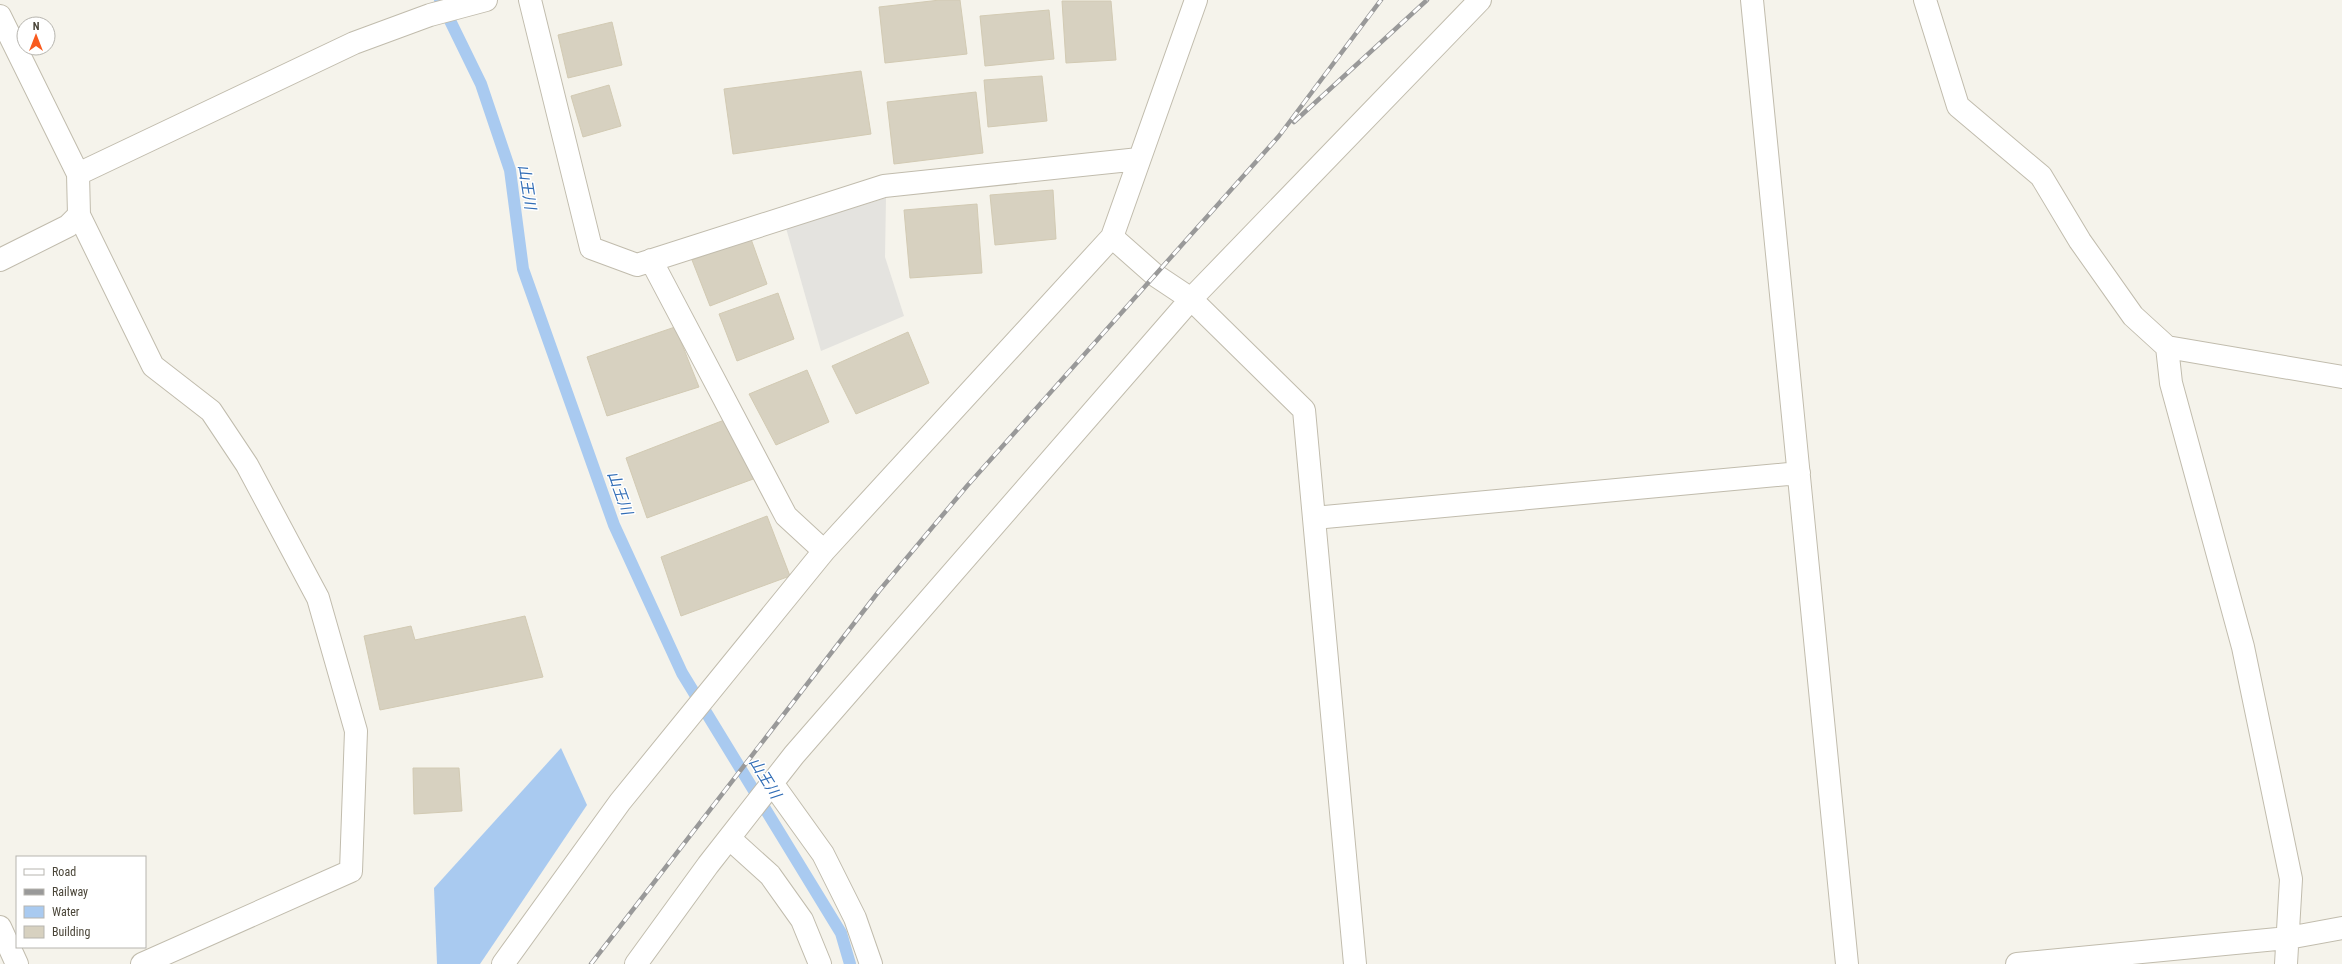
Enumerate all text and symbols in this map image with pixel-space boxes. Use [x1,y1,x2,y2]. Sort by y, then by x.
north arrow [16,16,56,56]
text: N [33,20,40,33]
water label: 山王川 [515,163,540,213]
water label: 山王川 [604,469,637,519]
water label: 山王川 [745,754,786,804]
legend [16,856,146,948]
text: Road [52,865,76,879]
text: Railway [52,885,88,899]
text: Water [52,905,80,919]
text: Building [52,925,90,939]

